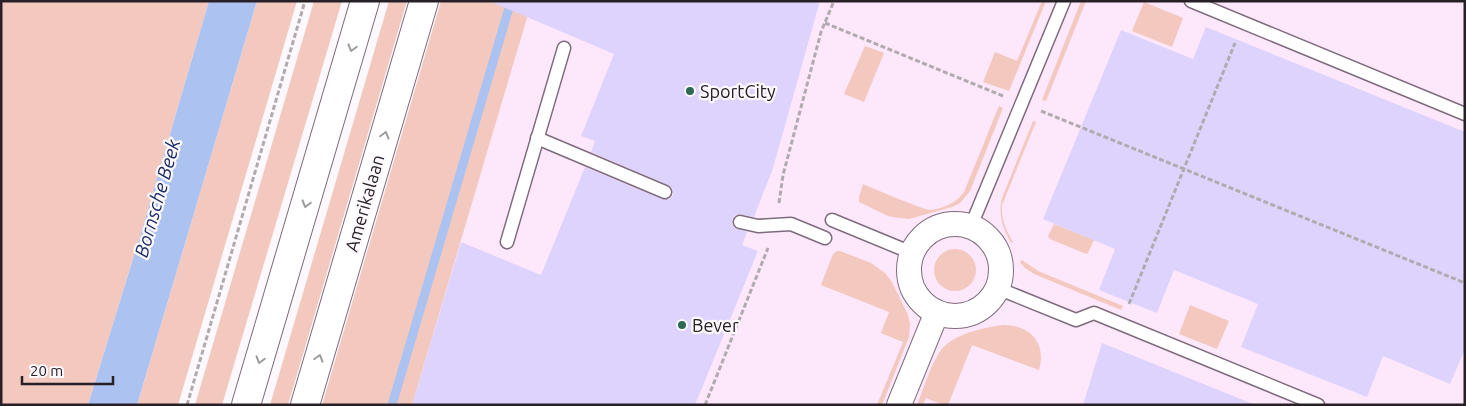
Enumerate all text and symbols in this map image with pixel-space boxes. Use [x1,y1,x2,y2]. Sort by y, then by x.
one-way arrow [347,43,357,52]
place label: SportCity [700,81,776,101]
marker: SportCity [684,85,696,97]
one-way arrow [379,131,389,140]
water label: Bornsche Beek [130,136,184,260]
street label: Amerikalaan [341,152,387,254]
one-way arrow [301,199,311,207]
place label: Bever [692,315,739,335]
marker: Bever [676,319,688,331]
scale bar [22,354,114,386]
one-way arrow [313,354,323,363]
one-way arrow [255,355,265,363]
text: 20 m [30,362,63,379]

